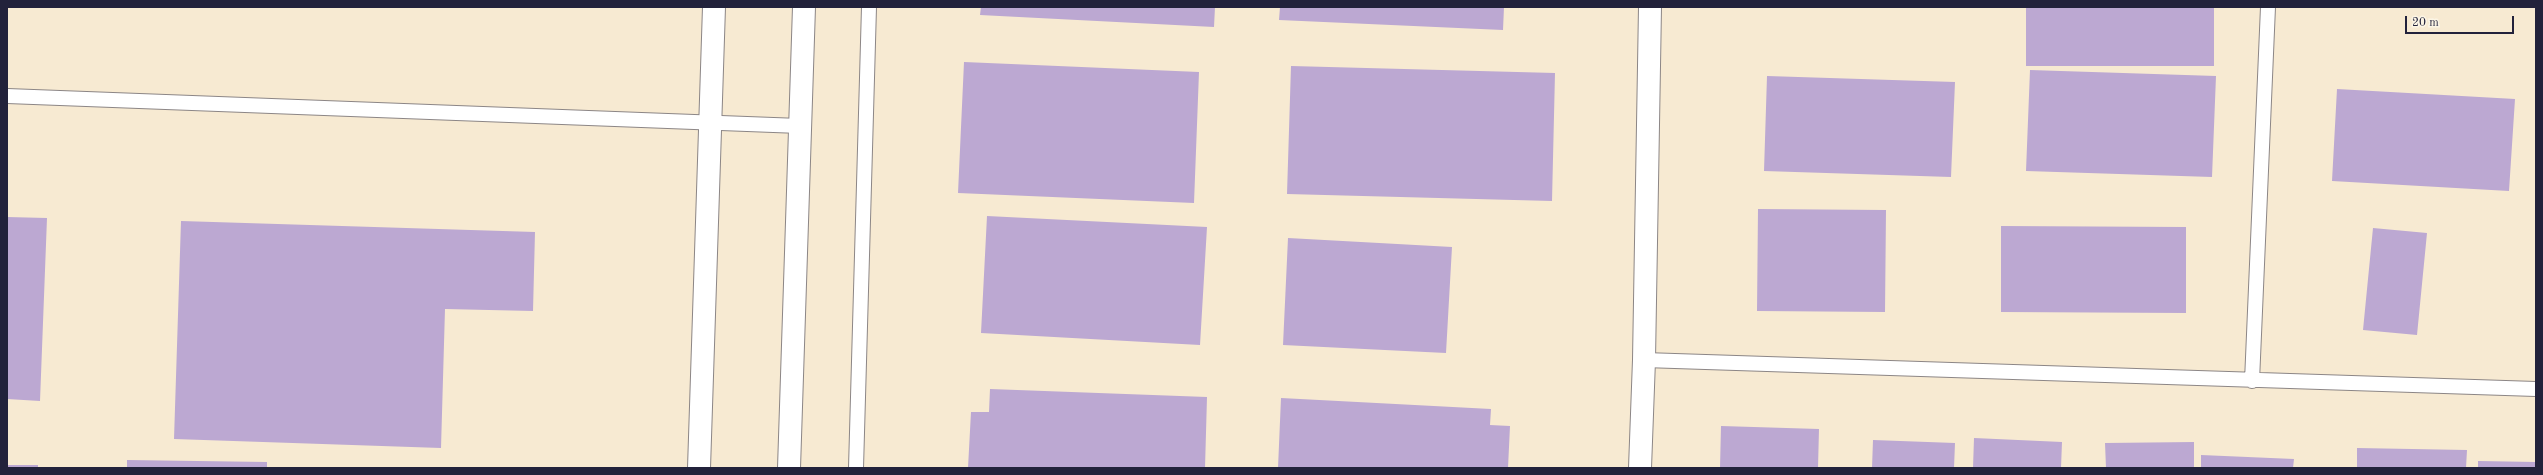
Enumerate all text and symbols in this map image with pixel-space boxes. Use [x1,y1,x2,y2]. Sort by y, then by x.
scale bar [2407,8,2516,34]
text: 20 m [2412,17,2439,29]

